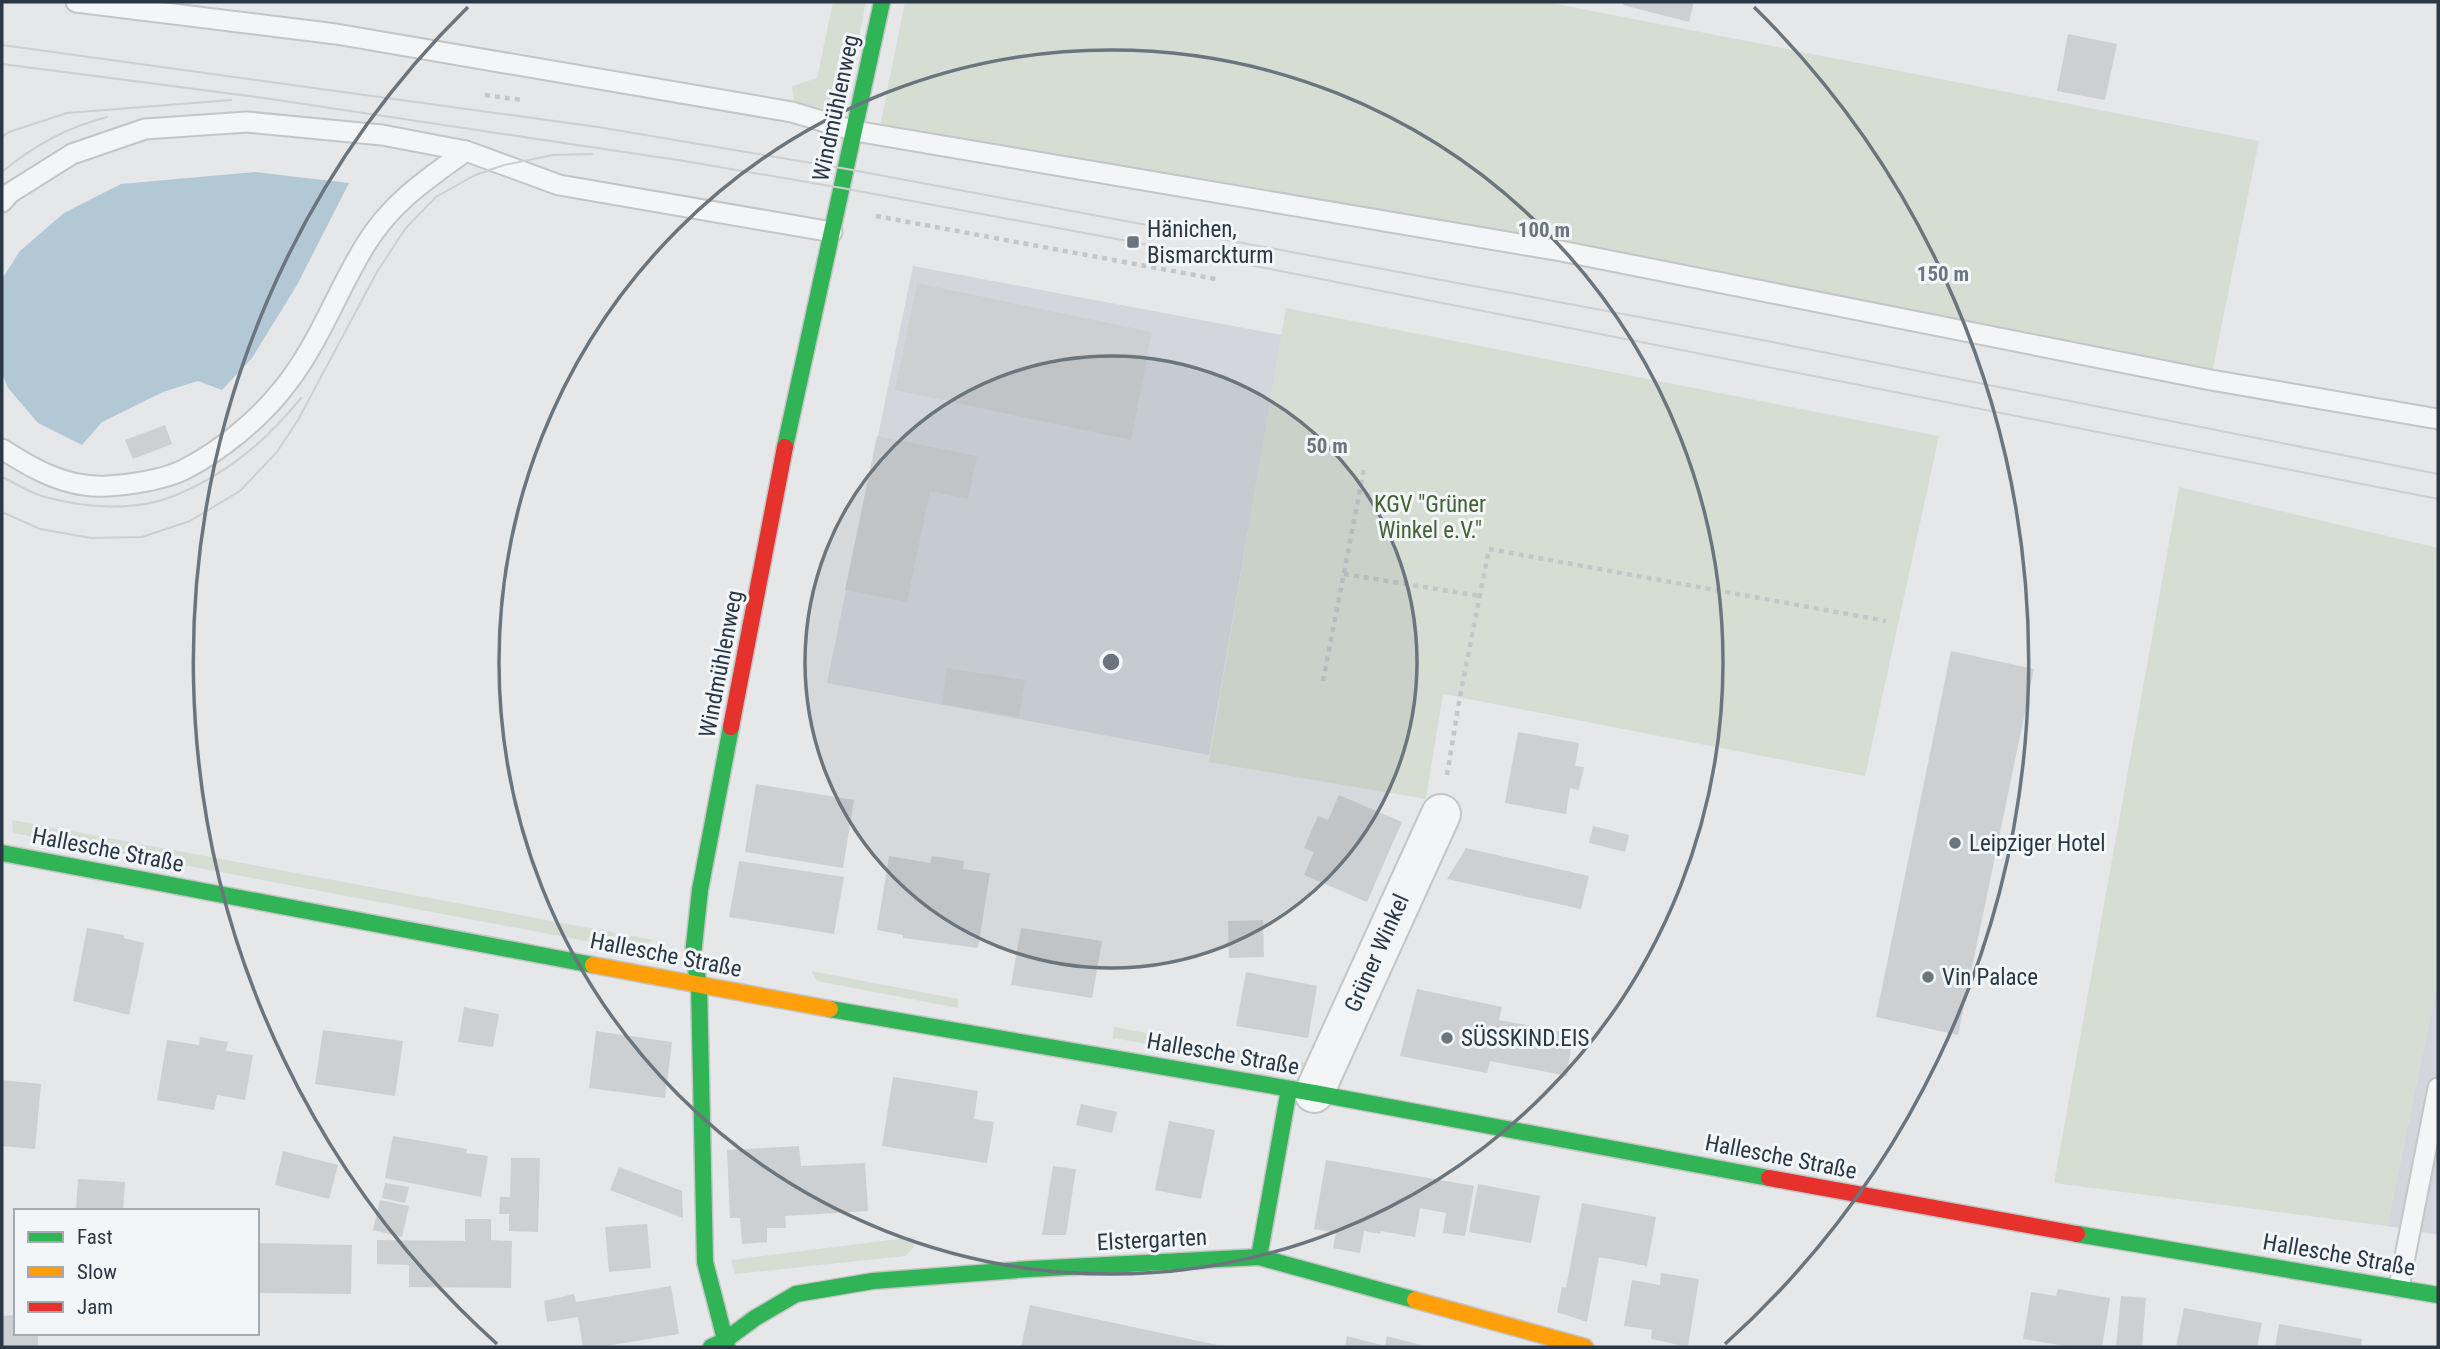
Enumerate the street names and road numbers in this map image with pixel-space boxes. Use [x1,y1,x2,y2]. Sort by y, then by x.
street label: Windmühlenweg [807,32,865,184]
street label: Windmühlenweg [694,588,748,740]
street label: Hallesche Straße [30,822,186,878]
street label: Grüner Winkel [1339,890,1415,1016]
street label: Hallesche Straße [588,927,744,983]
street label: Hallesche Straße [1145,1027,1301,1081]
street label: Hallesche Straße [1703,1129,1859,1185]
street label: Elstergarten [1096,1224,1208,1256]
street label: Hallesche Straße [2261,1228,2417,1282]

